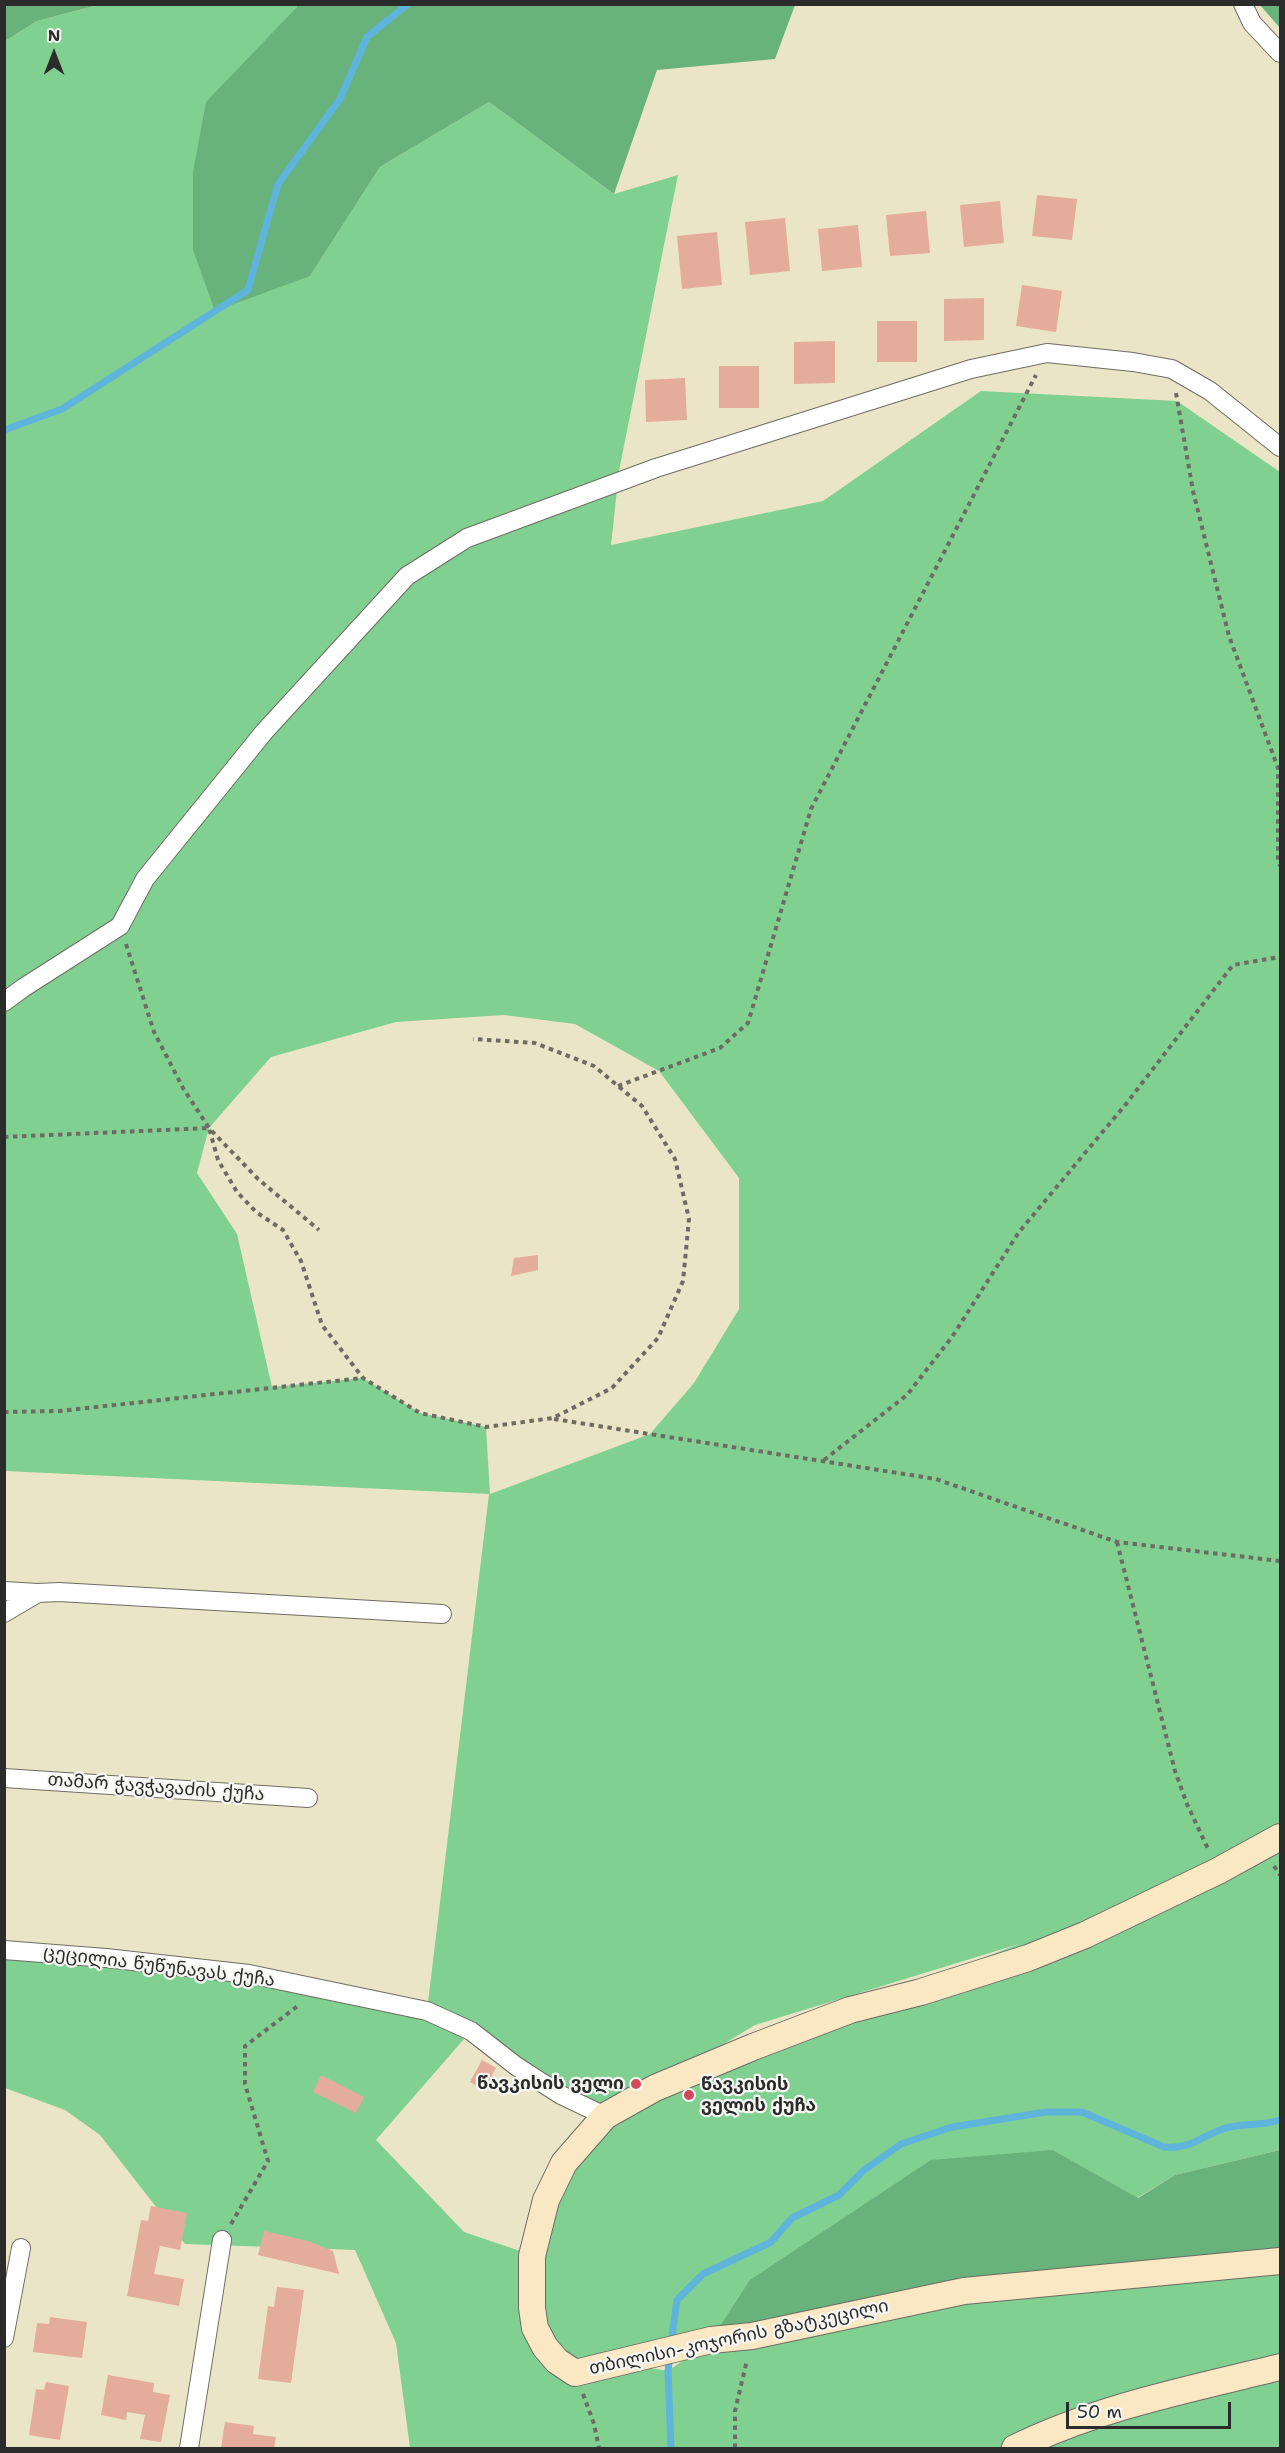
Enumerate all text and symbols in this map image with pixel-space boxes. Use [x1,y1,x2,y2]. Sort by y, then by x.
north arrow [24,24,84,84]
text: N [48,25,60,46]
street label: თამარ ჭავჭავაძის ქუჩა [47,1770,265,1806]
street label: ცეცილია წუწუნავას ქუჩა [42,1942,276,1992]
place label: წავკისის ველი [477,2073,624,2095]
place label: წავკისის ველის ქუჩა [701,2074,816,2116]
marker: წავკისის ველი [629,2077,643,2091]
marker: წავკისის ველის ქუჩა [682,2088,696,2102]
street label: თბილისი-კოჯორის გზატკეცილი [587,2296,891,2380]
scale bar [1069,2390,1234,2428]
text: 50 m [1077,2400,1122,2424]

